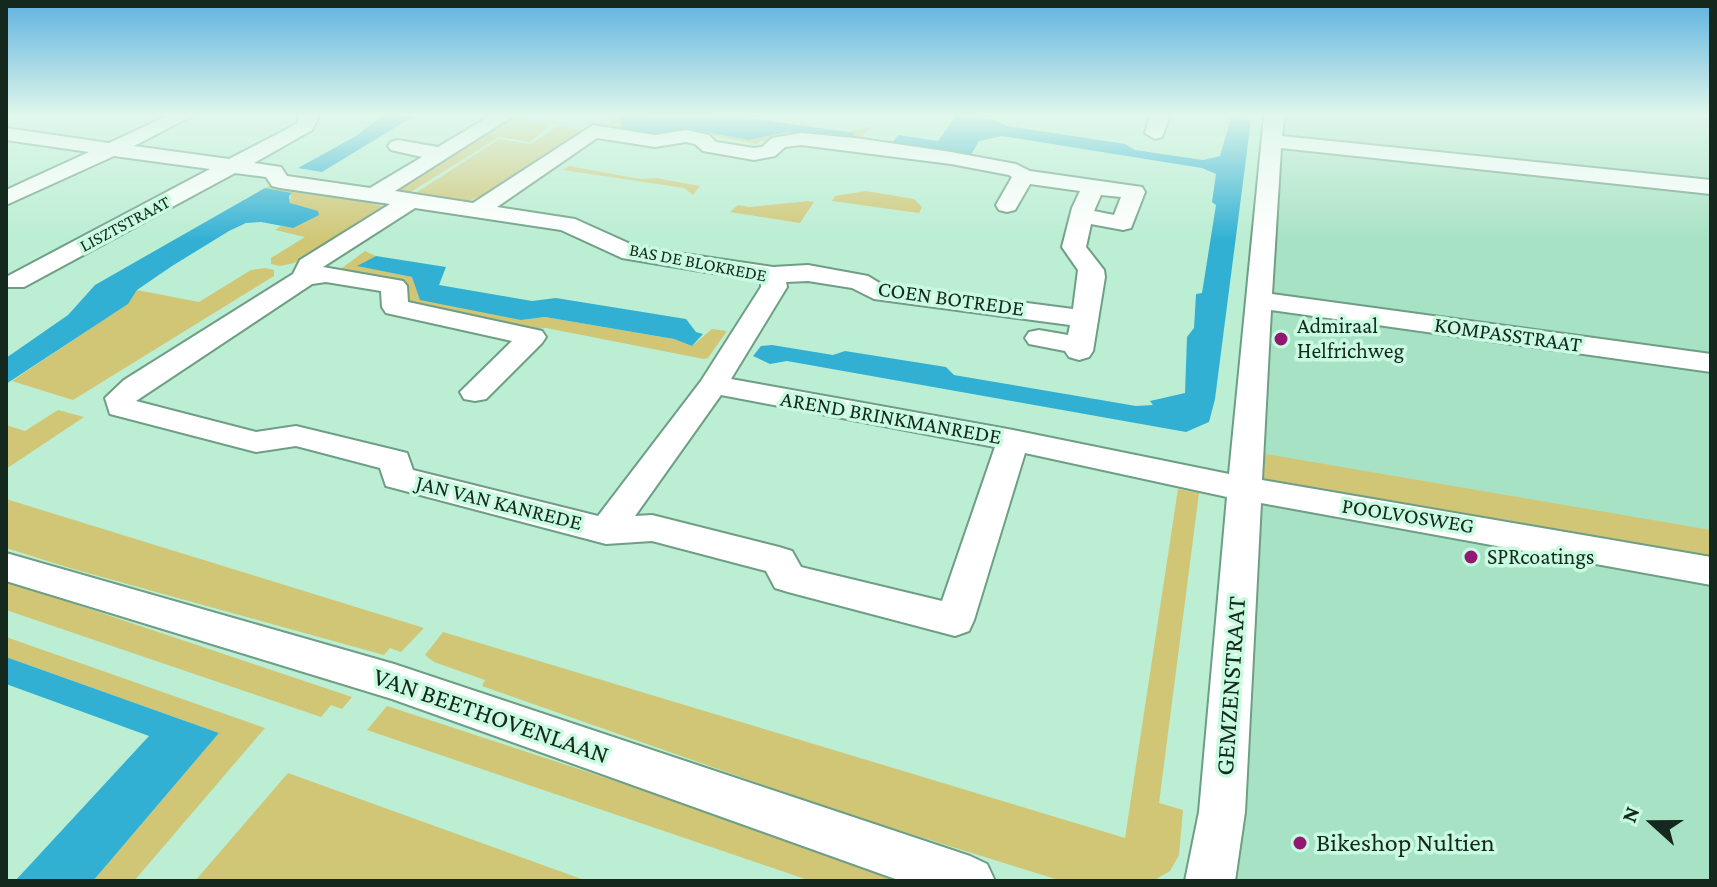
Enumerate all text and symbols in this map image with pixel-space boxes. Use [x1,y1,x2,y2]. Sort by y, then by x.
street label: LISZTSTRAAT [76,191,174,257]
street label: BAS DE BLOKREDE [627,239,769,287]
street label: COEN BOTREDE [876,276,1026,322]
street label: KOMPASSTRAAT [1433,312,1583,358]
place label: Admiraal Helfrichweg [1297,313,1404,364]
marker: Admiraal Helfrichweg [1272,330,1290,348]
street label: AREND BRINKMANREDE [778,386,1004,450]
street label: JAN VAN KANREDE [413,470,585,536]
street label: POOLVOSWEG [1340,493,1476,539]
place label: SPRcoatings [1487,544,1594,570]
marker: SPRcoatings [1462,548,1480,566]
street label: GEMZENSTRAAT [1209,595,1253,777]
street label: VAN BEETHOVENLAAN [369,661,613,771]
north arrow [1613,783,1693,863]
text: N [1616,803,1644,826]
place label: Bikeshop Nultien [1316,827,1495,859]
marker: Bikeshop Nultien [1291,834,1309,852]

